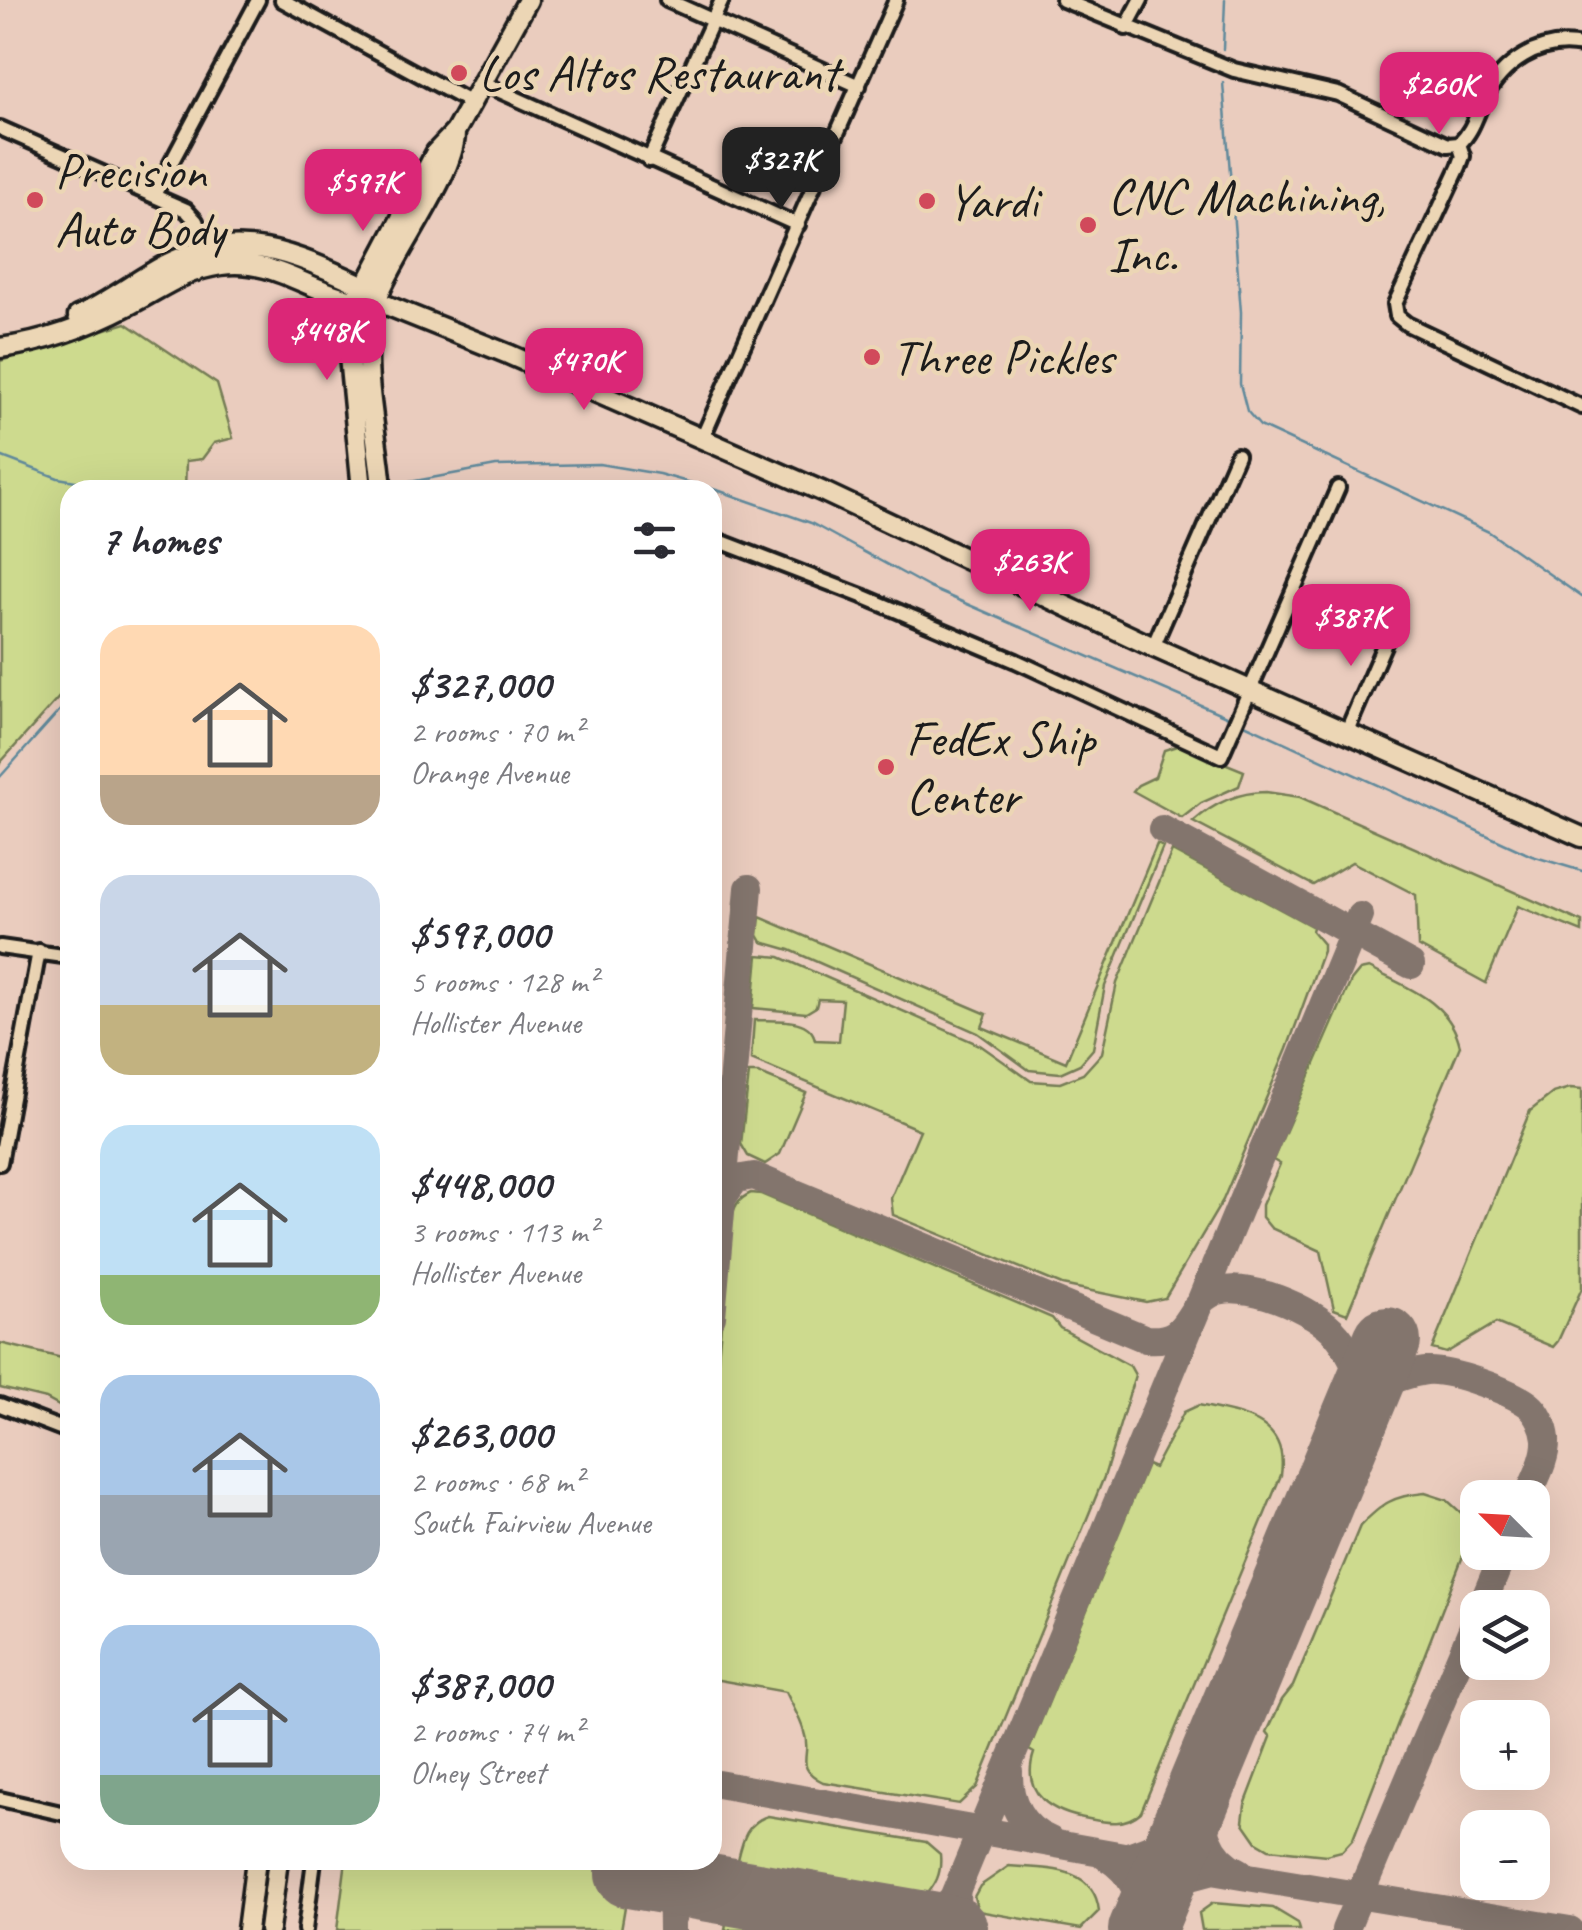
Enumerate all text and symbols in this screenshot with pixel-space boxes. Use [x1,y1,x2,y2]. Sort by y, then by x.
place label: Los Altos Restaurant [479,42,845,105]
pin: $260K [1369,52,1509,137]
marker: Los Altos Restaurant [448,62,470,84]
text: $260K [1402,64,1476,105]
pin: $327K [711,127,851,212]
text: $327K [744,139,818,180]
place label: Precision Auto Body [55,140,229,261]
pin: $597K [293,149,433,234]
text: $597K [327,161,399,202]
place label: CNC Machining, Inc. [1108,165,1386,286]
place label: Yardi [947,170,1043,233]
marker: Precision Auto Body [24,189,46,211]
marker: Yardi [916,190,938,212]
marker: CNC Machining, Inc. [1077,214,1099,236]
pin: $448K [257,298,397,383]
text: $448K [290,310,364,351]
place label: Three Pickles [892,326,1117,389]
pin: $470K [514,328,654,413]
text: $470K [547,340,621,381]
marker: Three Pickles [861,346,883,368]
icon: filters [627,513,682,568]
text: 7 homes [100,514,218,567]
pin: $263K [960,529,1100,614]
text: $263K [993,541,1067,582]
pin: $387K [1281,584,1421,669]
text: $387K [1314,596,1388,637]
text: $327,000 [410,658,550,711]
icon: home [180,665,300,785]
place label: FedEx Ship Center [906,707,1097,828]
text: 2 rooms · 70 m² [410,711,583,752]
text: Orange Avenue [410,752,569,793]
marker: FedEx Ship Center [875,756,897,778]
text: $597,000 [410,908,549,961]
icon: home [180,915,300,1035]
text: 5 rooms · 128 m² [410,961,597,1002]
text: Hollister Avenue [410,1002,581,1043]
text: $448,000 [410,1158,551,1211]
icon: home [180,1165,300,1285]
text: 3 rooms · 113 m² [410,1211,597,1252]
text: Hollister Avenue [410,1252,581,1293]
text: $263,000 [410,1408,552,1461]
icon: home [180,1415,300,1535]
text: 2 rooms · 68 m² [410,1461,583,1502]
north arrow [1460,1480,1550,1570]
map controls [1460,1480,1550,1900]
text: South Fairview Avenue [410,1502,651,1543]
button: layers [1460,1590,1550,1680]
text: $387,000 [410,1658,550,1711]
icon: home [180,1665,300,1785]
button: + [1460,1700,1550,1790]
text: 2 rooms · 74 m² [410,1711,583,1752]
text: Olney Street [410,1752,545,1793]
button: − [1460,1810,1550,1900]

